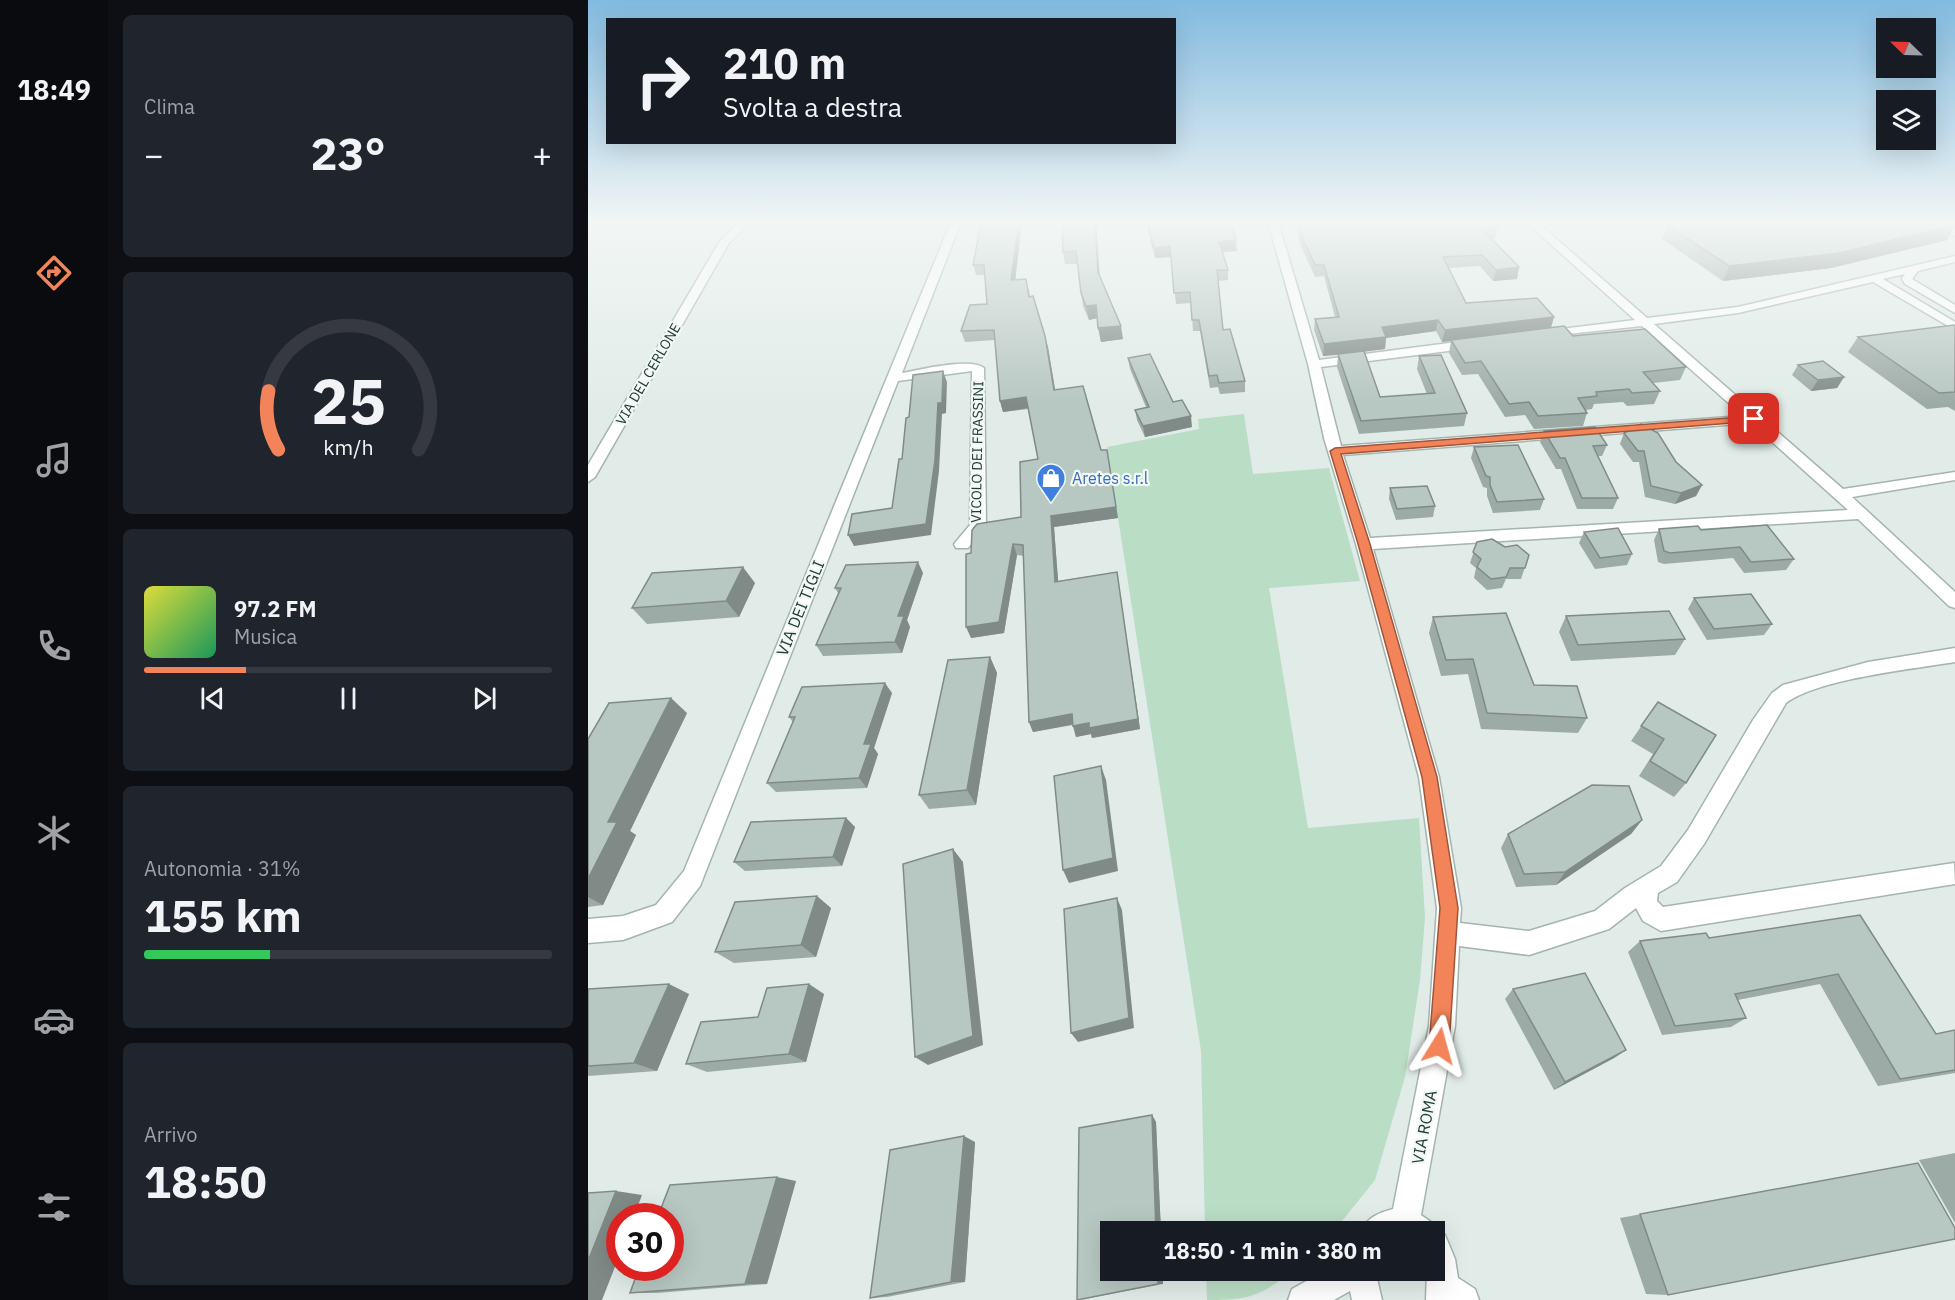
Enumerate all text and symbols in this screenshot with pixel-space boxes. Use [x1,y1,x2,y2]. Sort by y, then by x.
north arrow [1876,18,1936,78]
map controls [1876,18,1936,150]
text: 210 m [723,36,846,91]
icon: right [624,42,702,120]
text: 18:49 [17,72,91,107]
text: Svolta a destra [723,89,902,124]
button: layers [1876,90,1936,150]
text: Clima [144,93,195,120]
text: 23° [310,124,386,182]
text: − [144,133,164,176]
text: + [532,133,552,176]
icon: directions [33,252,75,294]
street label: VIA DEL CERLONE [612,320,684,428]
text: 25 [311,360,385,441]
street label: VICOLO DEI FRASSINI [967,381,987,523]
pin [1728,393,1779,444]
icon: arrive [1737,402,1770,435]
text: km/h [323,433,373,461]
icon: music [33,439,75,481]
shop icon: Aretes s.r.l [1035,462,1067,504]
place label: Aretes s.r.l [1072,468,1148,488]
street label: VIA DEI TIGLI [772,557,828,659]
text: 97.2 FM [234,594,317,623]
text: Musica [234,623,297,650]
icon: phone [33,625,75,667]
icon: previous [196,682,229,715]
icon: pause [332,682,365,715]
icon: next [468,682,501,715]
icon: climate [33,812,75,854]
text: Autonomia · 31% [144,855,301,882]
text: 155 km [144,886,302,944]
icon: car [33,999,75,1041]
position arrow [1407,1014,1471,1078]
street label: VIA ROMA [1407,1088,1441,1166]
text: Arrivo [144,1121,197,1148]
text: 18:50 [144,1152,267,1210]
icon: filters [33,1186,75,1228]
speed limit sign: 30 [606,1203,684,1281]
text: 18:50 · 1 min · 380 m [1163,1236,1382,1265]

